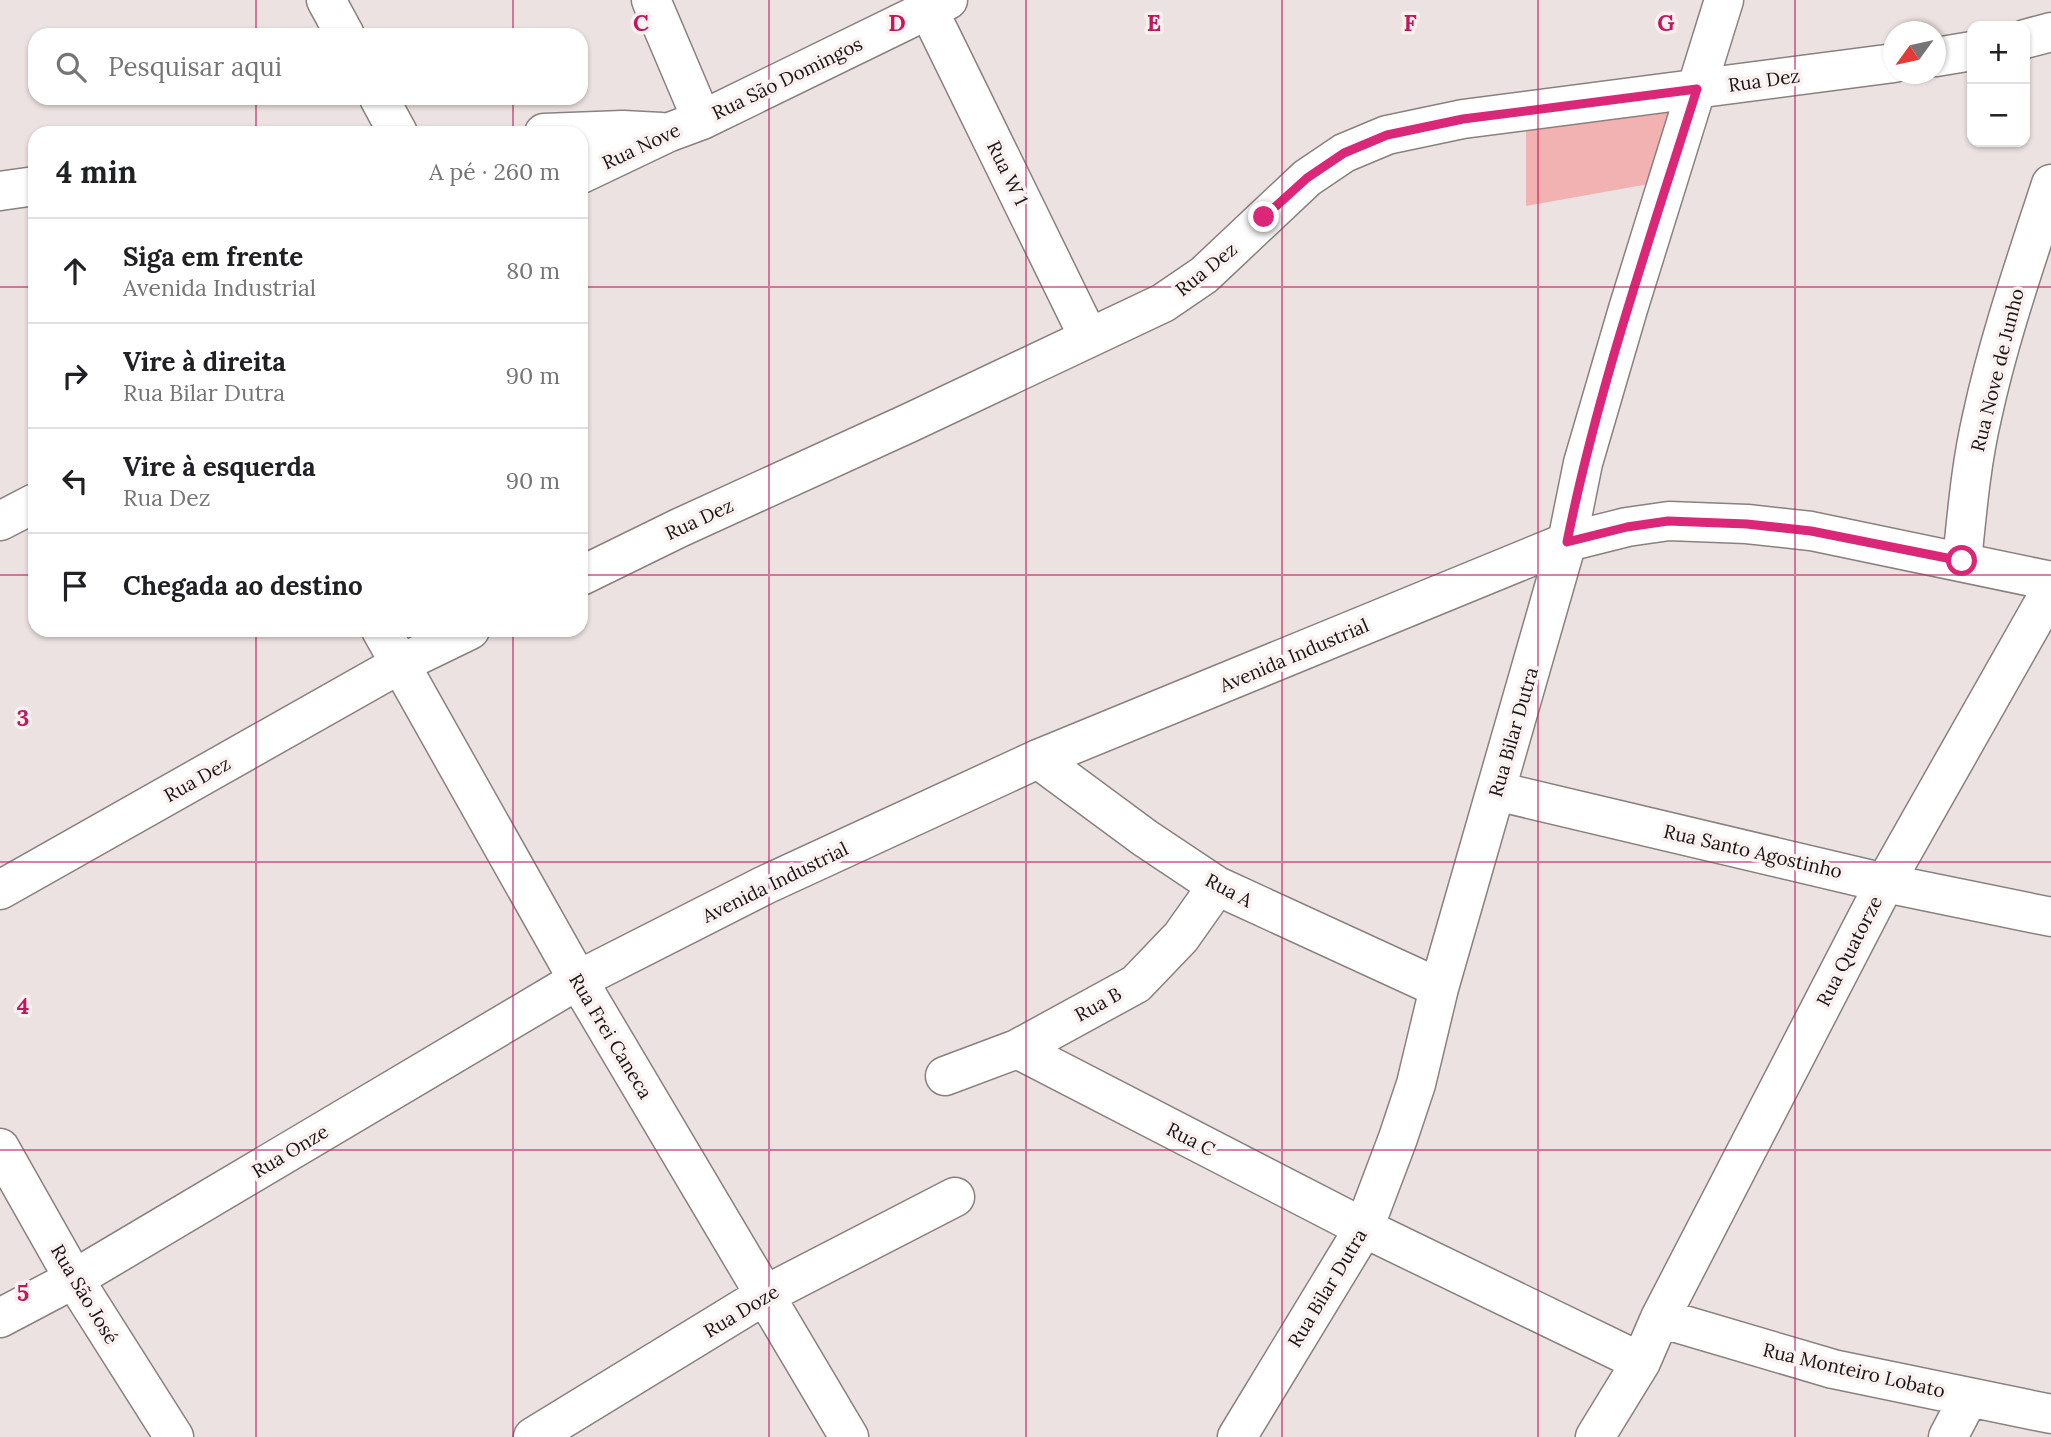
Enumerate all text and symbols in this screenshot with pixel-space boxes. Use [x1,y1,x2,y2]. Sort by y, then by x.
text: C [633,8,649,37]
text: D [888,8,906,37]
text: E [1147,8,1161,37]
text: F [1403,8,1417,37]
text: G [1657,8,1675,37]
north arrow [1883,21,1946,84]
map controls [1967,21,2030,147]
button: + [1967,21,2030,84]
search box [28,28,588,105]
street label: Rua São Domingos [708,31,866,125]
icon: search [52,48,90,86]
text: Pesquisar aqui [108,50,282,83]
street label: Rua Dez [1727,63,1801,97]
button: − [1967,84,2030,147]
street label: Rua Nove [598,118,684,174]
street label: Rua W 1 [982,137,1034,209]
text: 4 min [56,153,137,191]
text: A pé · 260 m [429,157,560,186]
route end [1248,201,1279,232]
street label: Rua Dez [1170,237,1242,301]
text: Siga em frente [123,240,303,273]
icon: ahead [56,252,94,290]
text: 80 m [506,256,560,285]
text: Avenida Industrial [123,273,316,302]
street label: Rua Nove de Junho [1965,286,2029,454]
text: Vire à direita [123,345,286,378]
icon: right [56,357,94,395]
text: 90 m [506,361,560,390]
text: Rua Bilar Dutra [123,378,285,407]
text: Vire à esquerda [123,450,316,483]
icon: left [56,462,94,500]
text: 90 m [506,466,560,495]
text: Rua Dez [123,483,210,512]
street label: Rua Dez [661,493,737,545]
route start [1946,545,1977,576]
icon: arrive [56,567,94,605]
text: Chegada ao destino [123,569,363,602]
street label: Avenida Industrial [1215,613,1372,698]
street label: Rua Bilar Dutra [1483,664,1543,800]
text: 3 [17,703,29,732]
street label: Rua Dez [160,751,234,807]
street label: Rua Santo Agostinho [1661,819,1845,883]
street label: Avenida Industrial [697,836,852,928]
street label: Rua A [1201,868,1258,913]
street label: Rua Quatorze [1811,892,1887,1010]
street label: Rua Frei Caneca [564,969,658,1103]
street label: Rua B [1070,981,1126,1027]
text: 4 [17,991,29,1020]
street label: Rua C [1163,1117,1219,1161]
street label: Rua Onze [248,1119,332,1183]
street label: Rua Bilar Dutra [1282,1224,1372,1352]
street label: Rua São José [46,1240,124,1348]
text: 5 [17,1278,29,1307]
street label: Rua Doze [699,1279,783,1343]
street label: Rua Monteiro Lobato [1761,1337,1947,1403]

